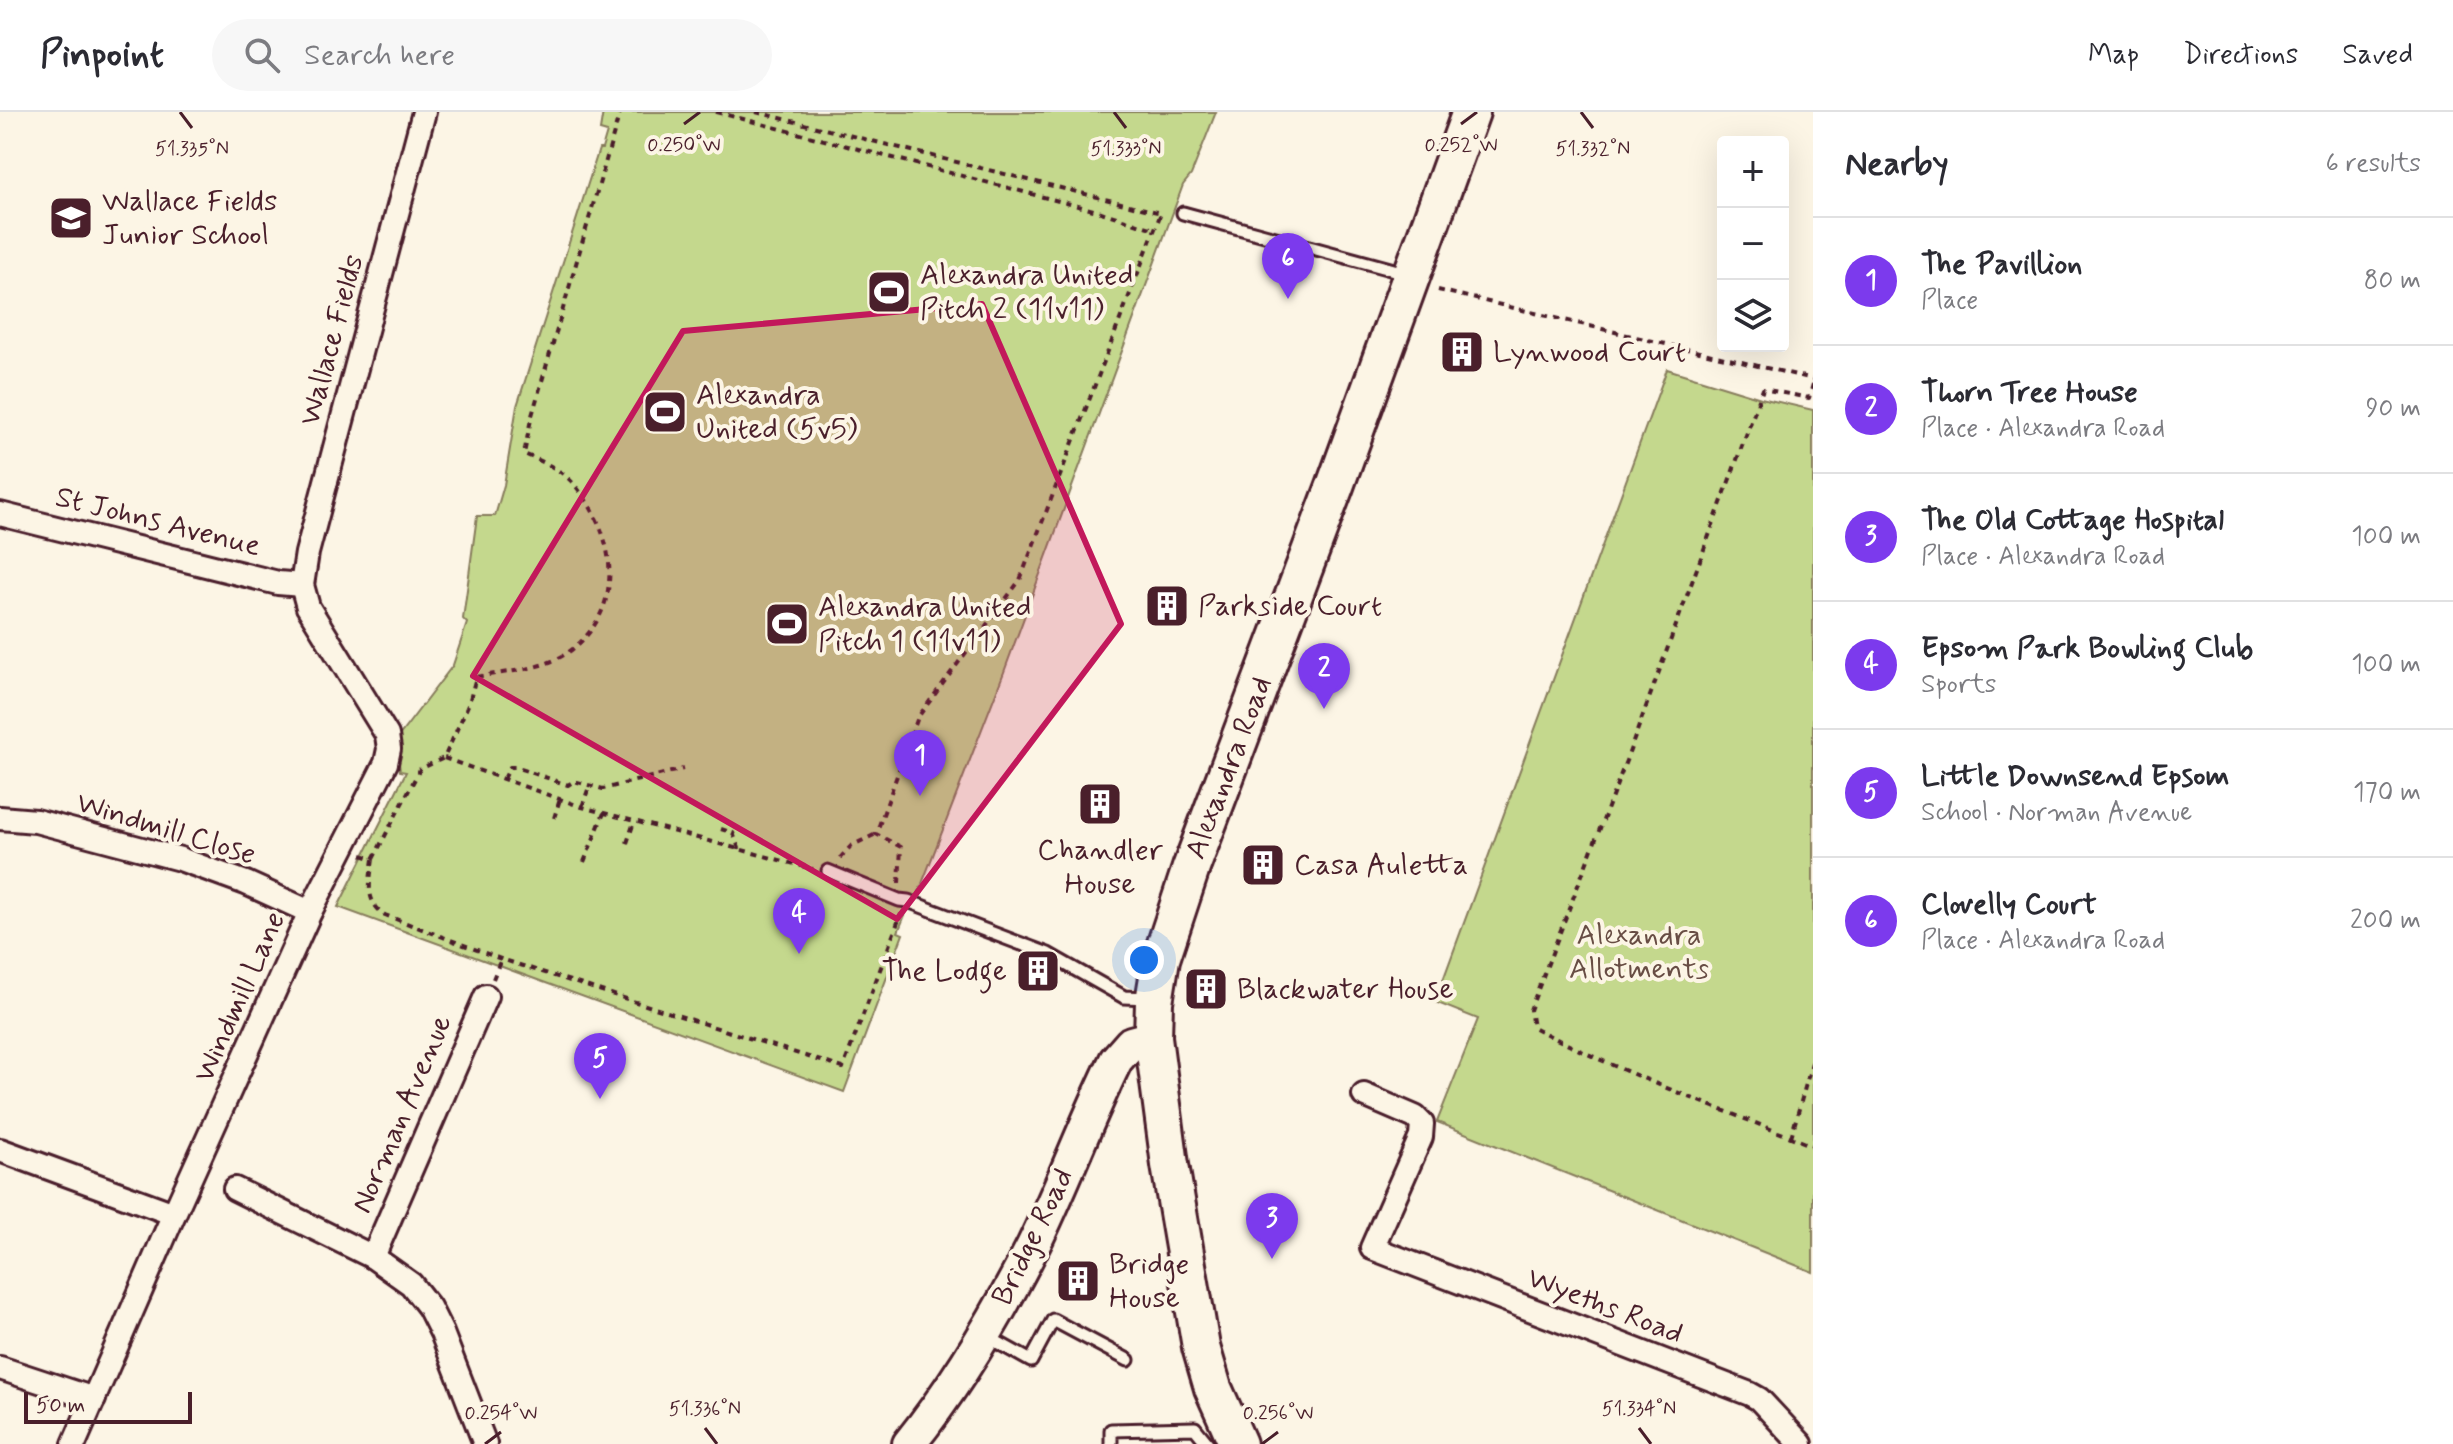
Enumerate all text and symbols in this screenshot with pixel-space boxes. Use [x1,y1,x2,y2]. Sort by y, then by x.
search box [212,19,772,91]
text: Pinpoint [40,31,164,80]
icon: search [240,33,284,77]
text: Search here [304,36,455,75]
text: Map [2088,37,2139,74]
text: Directions [2183,37,2298,74]
text: Saved [2342,37,2413,74]
text: 0.250°W [647,132,721,159]
text: 0.252°W [1424,132,1498,159]
text: 51.335°N [155,136,229,163]
text: 51.333°N [1090,136,1162,163]
text: 51.332°N [1556,136,1630,163]
map controls [1717,136,1789,352]
button: + [1717,136,1789,208]
text: Nearby [1845,142,1949,187]
text: 6 results [2326,147,2421,181]
place label: Wallace Fields Junior School [102,182,277,255]
school or university icon: Wallace Fields Junior School [47,194,95,242]
button: − [1717,208,1789,280]
pin: 6 [1262,233,1314,299]
text: The Pavillion [1921,245,2082,284]
street label: Wallace Fields [290,250,374,430]
place label: Alexandra United Pitch 2 (11v11) [920,256,1133,329]
text: 1 [1865,264,1877,298]
text: 80 m [2364,264,2421,298]
sports icon: Alexandra United Pitch 2 (11v11) [865,268,913,316]
button: layers [1717,280,1789,352]
text: Place [1921,284,1978,318]
building icon: Lynwood Court [1438,328,1486,376]
place label: Lynwood Court [1493,333,1686,372]
text: Thorn Tree House [1921,373,2138,412]
place label: Alexandra United (5v5) [696,376,858,449]
sports icon: Alexandra United (5v5) [641,388,689,436]
text: 2 [1865,392,1877,426]
text: 90 m [2366,392,2421,426]
text: Place · Alexandra Road [1921,412,2165,446]
street label: St Johns Avenue [51,478,265,566]
text: The Old Cottage Hospital [1921,501,2224,540]
text: 3 [1865,520,1877,554]
text: 100 m [2351,520,2421,554]
text: Place · Alexandra Road [1921,540,2165,574]
building icon: Parkside Court [1143,582,1191,630]
place label: Parkside Court [1198,587,1382,626]
place label: Alexandra United Pitch 1 (11v11) [818,588,1031,661]
sports icon: Alexandra United Pitch 1 (11v11) [763,600,811,648]
text: Epsom Park Bowling Club [1921,629,2253,668]
pin: 2 [1298,643,1350,709]
text: 4 [1863,648,1879,682]
text: 100 m [2351,648,2421,682]
text: Sports [1921,668,1996,702]
street label: Alexandra Road [1176,671,1282,865]
pin: 1 [894,730,946,796]
text: Little Downsend Epsom [1921,757,2229,796]
text: 5 [1863,776,1879,810]
text: 170 m [2353,776,2421,810]
building icon: Chandler House [1076,780,1124,828]
street label: Windmill Close [72,783,260,875]
text: School · Norman Avenue [1921,796,2192,830]
place label: Chandler House [1037,831,1164,904]
building icon: Casa Auletta [1239,841,1287,889]
place label: Casa Auletta [1294,846,1468,885]
text: Clovelly Court [1921,885,2097,924]
pin: 4 [773,888,825,954]
text: 6 [1864,904,1878,938]
text: 200 m [2350,904,2421,938]
street label: Windmill Lane [185,905,295,1089]
park label: Alexandra Allotments [1569,916,1709,989]
text: Place · Alexandra Road [1921,924,2165,958]
your location [1124,940,1164,980]
building icon: The Lodge [1014,947,1062,995]
place label: The Lodge [881,952,1007,994]
building icon: Blackwater House [1182,965,1230,1013]
place label: Blackwater House [1237,970,1454,1009]
street label: Norman Avenue [343,1009,461,1219]
pin: 5 [574,1033,626,1099]
street label: Bridge Road [983,1162,1083,1312]
pin: 3 [1246,1193,1298,1259]
place label: Bridge House [1109,1245,1189,1318]
building icon: Bridge House [1054,1257,1102,1305]
street label: Wyeths Road [1522,1258,1688,1354]
scale bar [24,1388,192,1424]
text: 50 m [36,1392,85,1420]
text: 51.336°N [669,1396,741,1423]
text: 51.334°N [1602,1396,1676,1423]
text: 0.254°W [464,1400,538,1427]
text: 0.256°W [1243,1400,1313,1427]

